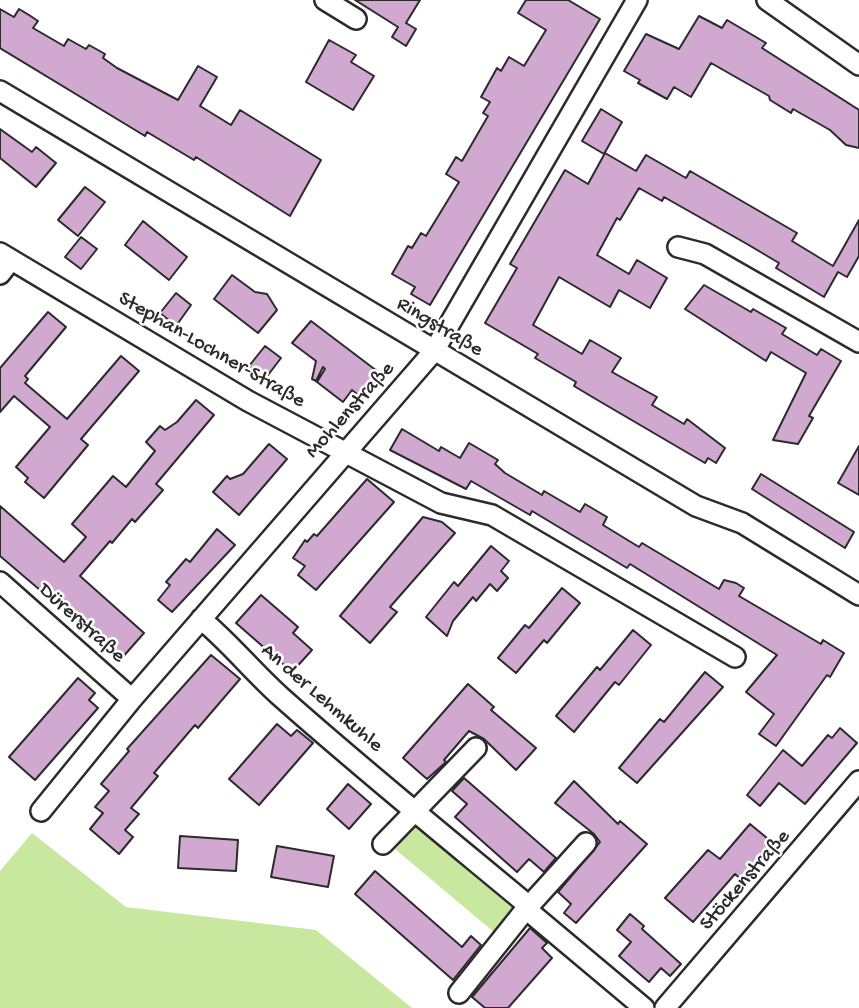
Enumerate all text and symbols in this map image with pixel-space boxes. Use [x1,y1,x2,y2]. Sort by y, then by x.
street label: Stephan-Lochner-Straße [113,287,309,415]
street label: Ringstraße [391,292,487,364]
street label: Mohlenstraße [301,358,401,464]
street label: Dürerstraße [32,578,130,670]
street label: An der Lehmkuhle [255,639,387,759]
street label: Stöckenstraße [695,825,797,937]

